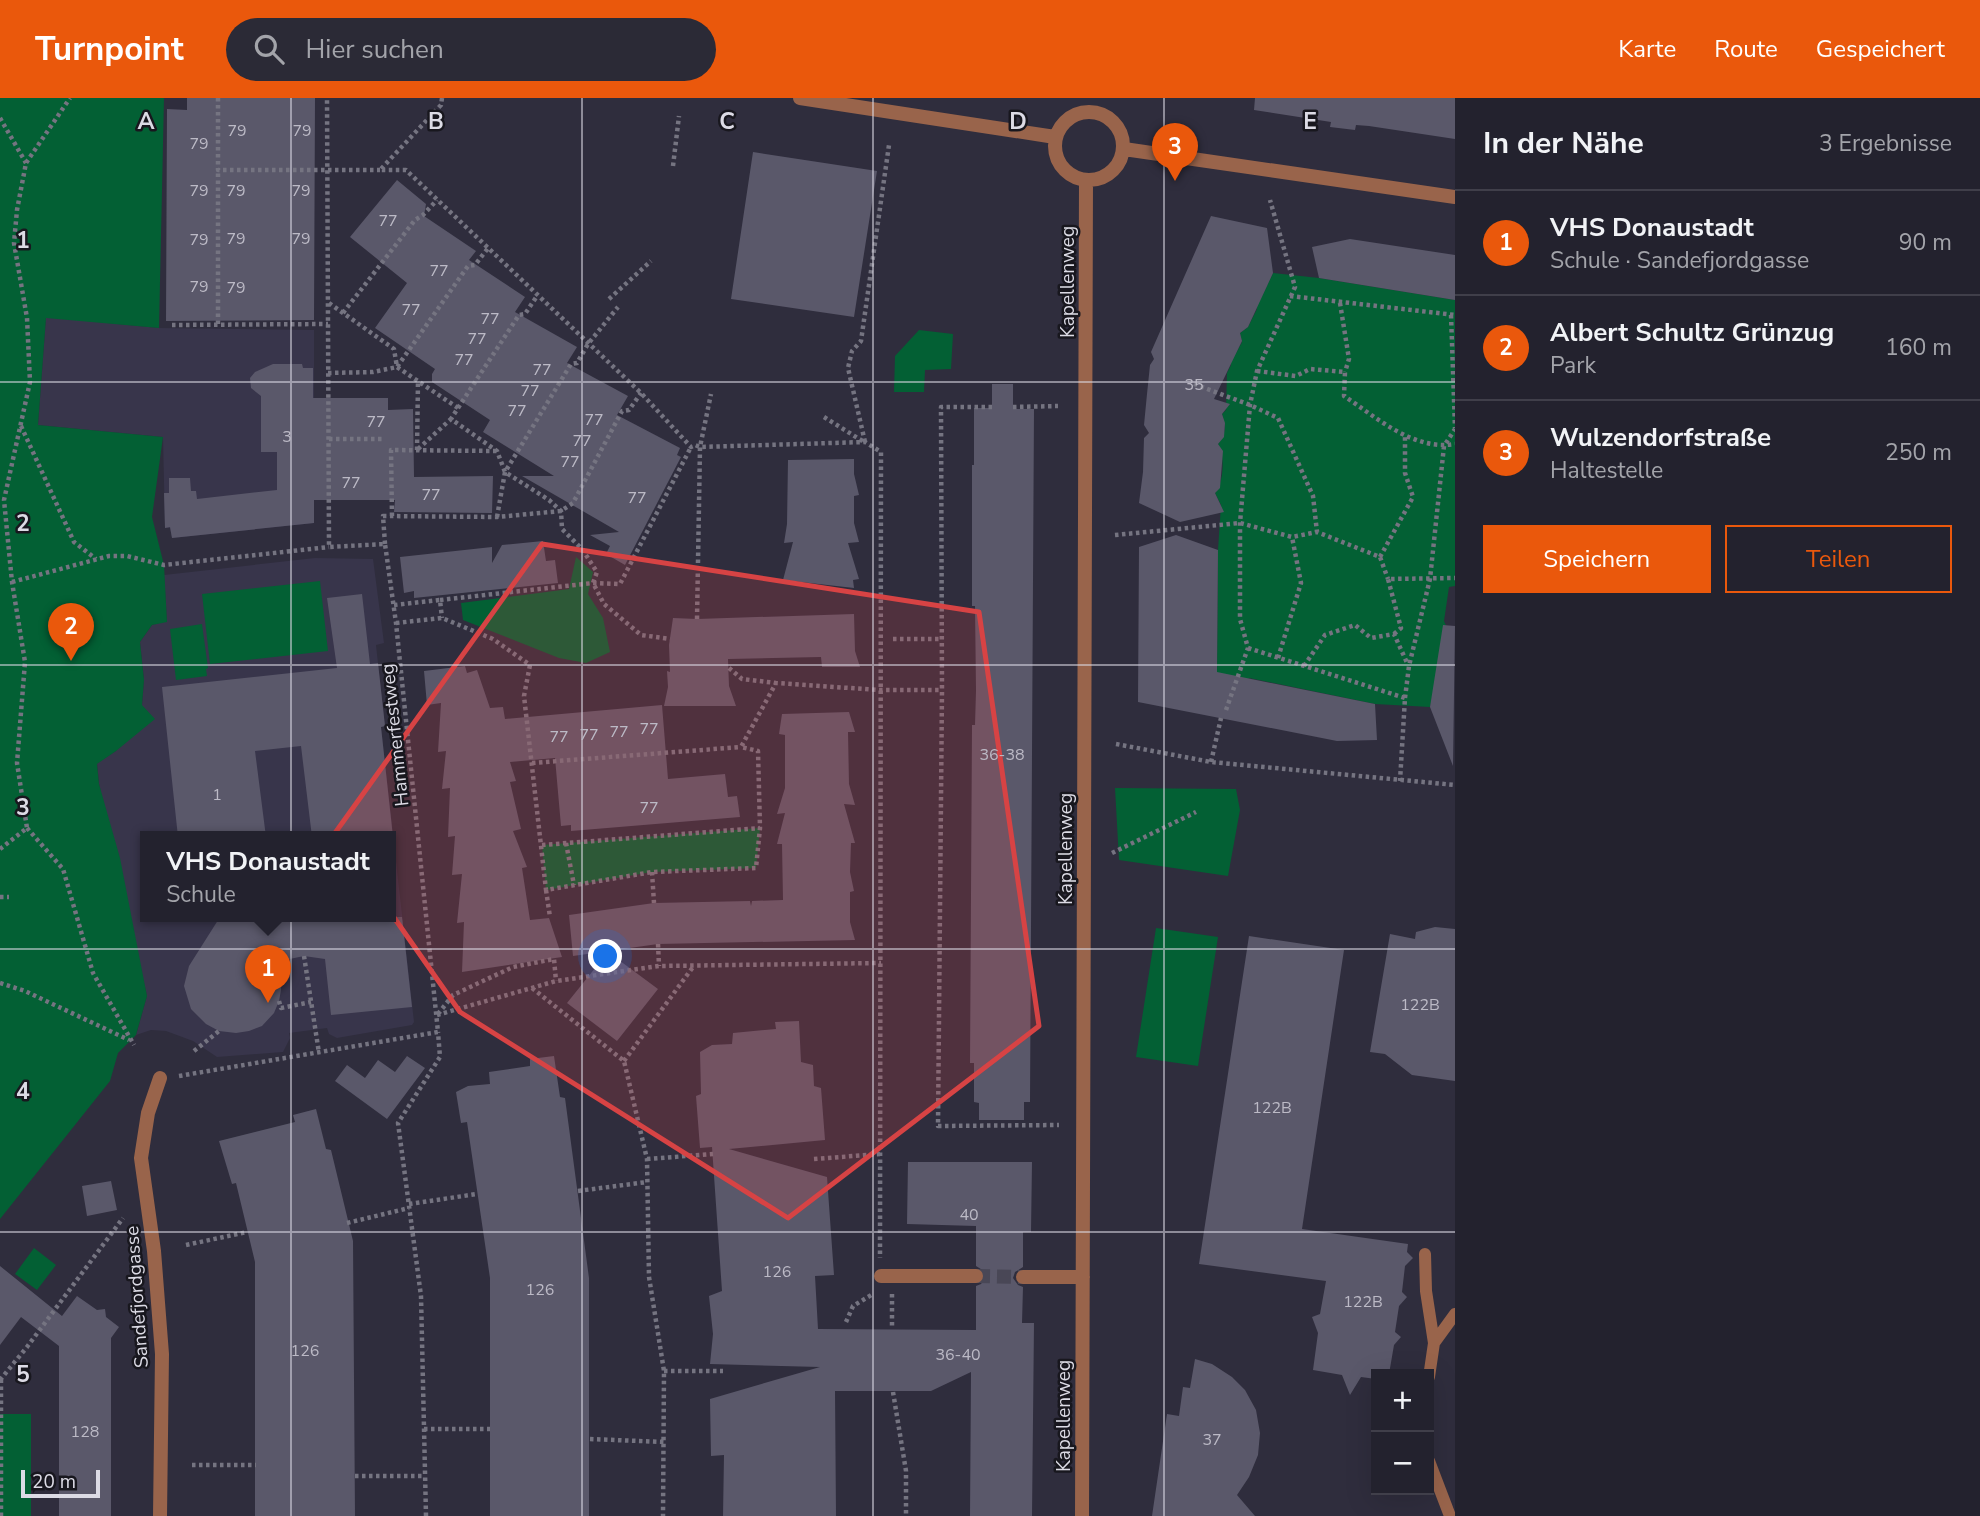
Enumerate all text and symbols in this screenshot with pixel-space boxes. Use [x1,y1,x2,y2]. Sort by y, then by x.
search box [226,18,716,81]
text: Turnpoint [35,27,184,72]
icon: search [250,30,288,68]
text: Hier suchen [306,32,444,67]
text: Karte [1618,33,1676,65]
text: Route [1714,33,1778,65]
text: Gespeichert [1816,33,1945,65]
text: A [137,106,155,137]
text: B [428,106,444,137]
text: C [719,106,735,137]
text: D [1009,106,1027,137]
text: E [1303,106,1317,137]
house number: 79 [227,120,247,142]
house number: 79 [292,120,312,142]
pin: 3 [1152,123,1198,181]
text: In der Nähe [1483,123,1644,164]
text: 3 Ergebnisse [1819,128,1952,159]
house number: 79 [189,133,209,155]
house number: 79 [189,180,209,202]
house number: 79 [226,180,246,202]
house number: 79 [291,180,311,202]
house number: 77 [378,210,398,232]
text: VHS Donaustadt [1550,210,1754,245]
text: 1 [16,225,30,256]
street label: Kapellenweg [1055,226,1081,338]
text: 1 [1499,227,1513,258]
text: 90 m [1899,227,1952,258]
house number: 79 [226,228,246,250]
house number: 79 [291,228,311,250]
house number: 79 [189,229,209,251]
text: Schule · Sandefjordgasse [1550,245,1809,276]
house number: 77 [429,260,449,282]
house number: 79 [189,276,209,298]
house number: 79 [226,277,246,299]
house number: 77 [401,299,421,321]
house number: 77 [480,308,500,330]
text: Albert Schultz Grünzug [1550,315,1834,350]
house number: 77 [467,328,487,350]
text: 2 [1499,332,1513,363]
text: 160 m [1885,332,1952,363]
house number: 77 [454,349,474,371]
text: Park [1550,350,1596,381]
house number: 77 [532,359,552,381]
house number: 35 [1184,374,1204,396]
house number: 77 [520,380,540,402]
house number: 77 [507,400,527,422]
house number: 77 [584,409,604,431]
house number: 77 [366,411,386,433]
text: Wulzendorfstraße [1550,420,1771,455]
house number: 3 [282,426,292,448]
house number: 77 [572,430,592,452]
text: 3 [1499,437,1513,468]
text: 250 m [1885,437,1952,468]
house number: 77 [560,451,580,473]
text: Haltestelle [1550,455,1663,486]
house number: 77 [341,472,361,494]
house number: 77 [421,484,441,506]
house number: 77 [627,487,647,509]
text: 2 [16,508,30,539]
button: Speichern [1483,525,1711,593]
button: Teilen [1725,525,1952,593]
pin: 2 [48,603,94,661]
street label: Hammerfestweg [375,662,415,808]
house number: 77 [639,718,659,740]
house number: 77 [609,721,629,743]
house number: 77 [579,724,599,746]
house number: 77 [549,726,569,748]
house number: 36-38 [979,744,1025,766]
house number: 1 [212,784,222,806]
text: 3 [16,792,30,823]
street label: Kapellenweg [1053,793,1079,905]
house number: 77 [639,797,659,819]
popup [140,831,396,922]
text: VHS Donaustadt [166,844,370,879]
text: Schule [166,879,236,910]
your location [588,939,622,973]
pin: 1 [245,945,291,1003]
house number: 122B [1400,994,1440,1016]
text: 4 [16,1076,30,1107]
house number: 122B [1252,1097,1292,1119]
house number: 40 [959,1204,979,1226]
street label: Sandefjordgasse [119,1225,155,1369]
house number: 126 [763,1261,791,1283]
house number: 126 [526,1279,554,1301]
house number: 122B [1343,1291,1383,1313]
house number: 126 [291,1340,319,1362]
house number: 36-40 [935,1344,981,1366]
text: 5 [16,1359,30,1390]
street label: Kapellenweg [1051,1360,1077,1472]
map controls [1371,1369,1434,1495]
button: + [1371,1369,1434,1432]
house number: 128 [71,1421,99,1443]
house number: 37 [1202,1429,1222,1451]
button: − [1371,1432,1434,1495]
scale bar [21,1467,100,1499]
text: 20 m [32,1469,76,1495]

